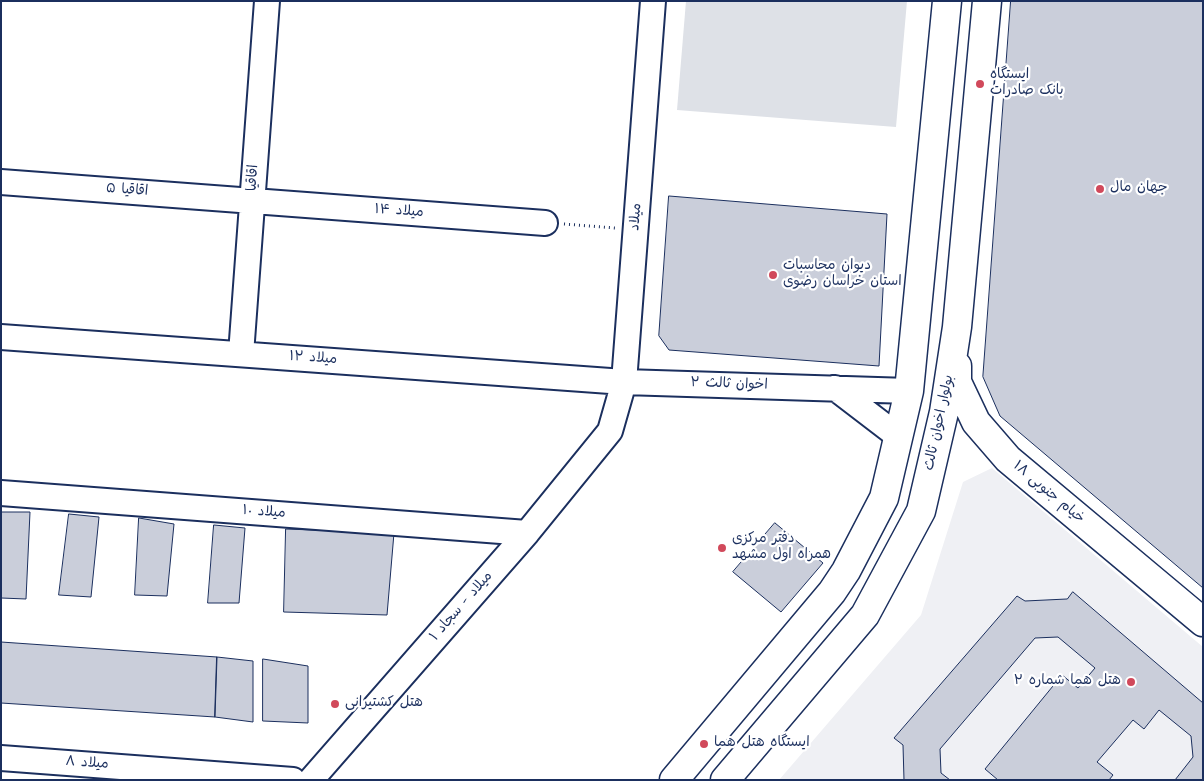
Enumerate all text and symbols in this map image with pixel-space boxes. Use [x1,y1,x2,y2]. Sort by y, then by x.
place label: ایستگاه بانک صادرات [990,68,1064,100]
marker: ایستگاه بانک صادرات [974,78,986,90]
street label: اقاقیا [245,164,263,192]
street label: اقاقیا ۵ [105,181,149,201]
place label: جهان مال [1110,181,1168,197]
marker: جهان مال [1094,183,1106,195]
street label: میلاد ۱۴ [374,202,424,222]
street label: میلاد [628,203,646,231]
place label: دیوان محاسبات استان خراسان رضوی [783,259,902,292]
marker: دیوان محاسبات استان خراسان رضوی [767,269,779,281]
street label: میلاد ۱۲ [288,349,338,369]
street label: بولوار اخوان ثالث [922,374,958,472]
street label: اخوان ثالث ۲ [690,375,768,395]
street label: خیام جنوبی ۱۸ [1009,458,1087,528]
street label: میلاد ۱۰ [242,503,286,523]
place label: دفتر مرکزی همراه اول مشهد [732,532,831,564]
marker: دفتر مرکزی همراه اول مشهد [716,542,728,554]
street label: میلاد - سجاد ۱ [427,569,497,645]
place label: هتل هما شماره ۲ [1014,674,1121,690]
marker: هتل هما شماره ۲ [1125,676,1137,688]
place label: هتل کشتیرانی [345,696,423,712]
marker: هتل کشتیرانی [329,698,341,710]
place label: ایستگاه هتل هما [714,736,810,752]
marker: ایستگاه هتل هما [698,738,710,750]
street label: میلاد ۸ [65,754,109,774]

